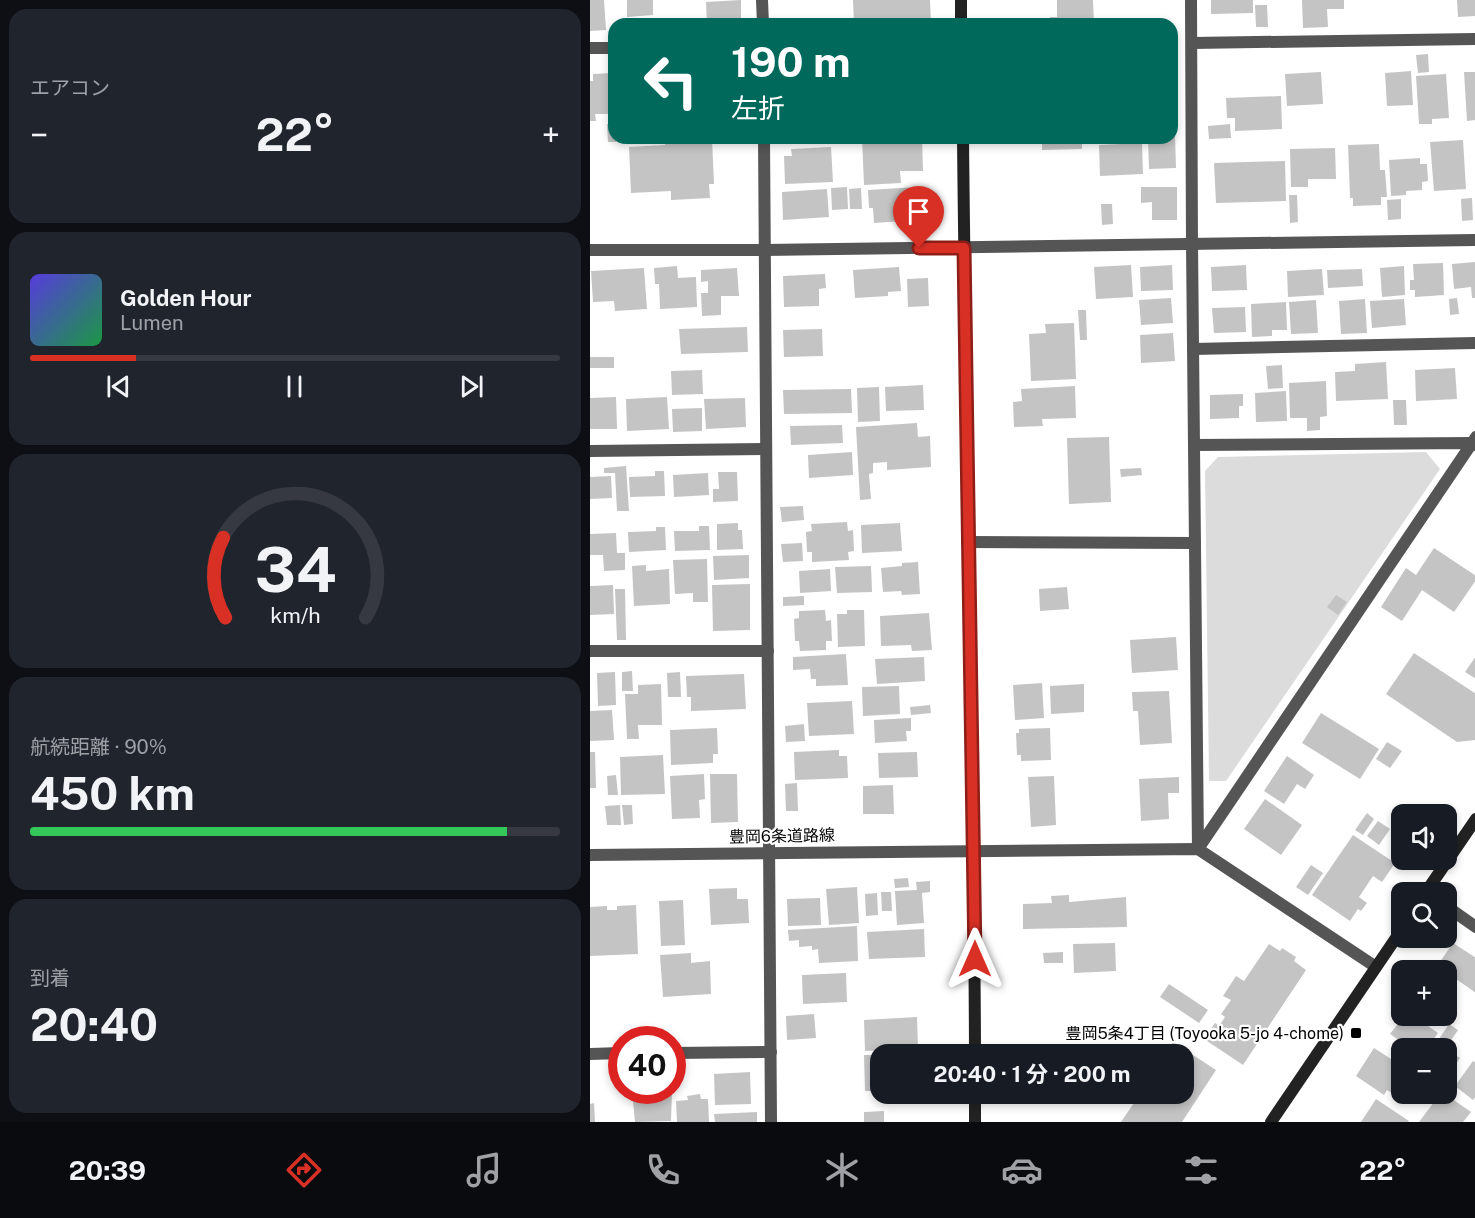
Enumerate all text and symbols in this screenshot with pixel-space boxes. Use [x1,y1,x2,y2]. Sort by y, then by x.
text: 190 m [731,37,851,86]
icon: left [632,42,710,120]
text: エアコン [30,76,110,100]
text: 左折 [731,92,785,124]
text: 22° [256,108,334,161]
text: − [30,116,48,154]
text: + [542,116,560,154]
pin [893,186,944,248]
icon: arrive [902,195,935,228]
text: Golden Hour [120,285,251,311]
text: Lumen [120,311,184,335]
icon: previous [102,370,135,403]
icon: pause [278,370,311,403]
icon: next [455,370,488,403]
text: 34 [254,533,336,606]
text: km/h [270,603,320,628]
text: 航続距離 · 90% [30,735,167,759]
text: 450 km [30,767,195,820]
map controls [1391,804,1457,1104]
button: sound [1391,804,1457,870]
street label: 豊岡6条道路線 [729,826,835,846]
button: search [1391,882,1457,948]
position arrow [943,927,1007,991]
button: + [1391,960,1457,1026]
text: 到着 [30,966,70,990]
text: 20:40 [30,998,158,1051]
place label: 豊岡5条4丁目 (Toyooka 5-jo 4-chome) [1065,1024,1344,1043]
speed limit sign: 40 [608,1026,686,1104]
marker: 豊岡5条4丁目 (Toyooka 5-jo 4-chome) [1349,1026,1363,1040]
button: − [1391,1038,1457,1104]
text: 20:40 · 1 分 · 200 m [933,1061,1131,1087]
icon: directions [283,1149,325,1191]
icon: music [463,1149,505,1191]
icon: phone [642,1149,684,1191]
icon: climate [821,1149,863,1191]
icon: car [1001,1149,1043,1191]
icon: filters [1180,1149,1222,1191]
text: 20:39 [69,1154,146,1186]
text: 22° [1359,1154,1406,1186]

